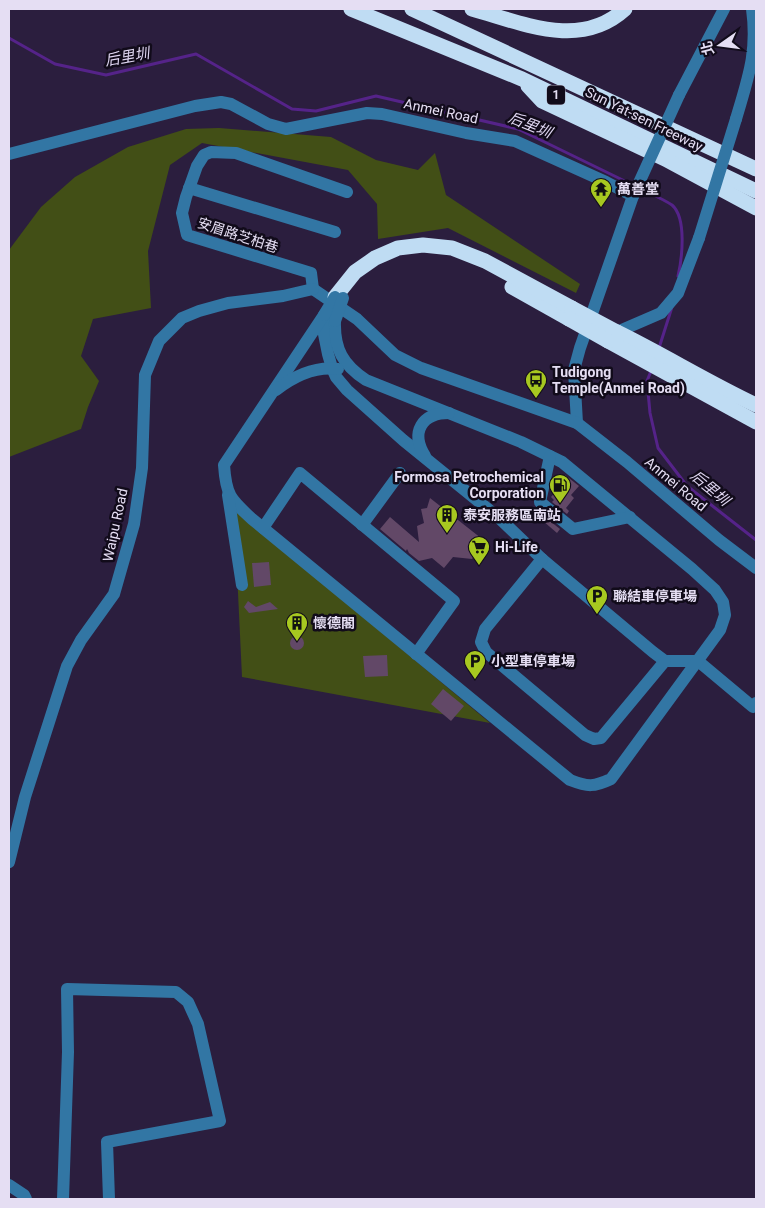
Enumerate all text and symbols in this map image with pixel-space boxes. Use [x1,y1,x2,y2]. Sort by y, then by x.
north arrow [695,20,745,70]
text: 北 [698,39,717,57]
water label: 后里圳 [103,44,153,70]
street label: Sun Yat-sen Freeway [583,84,706,155]
road number: 1 [547,86,565,104]
street label: Anmei Road [402,95,480,127]
water label: 后里圳 [506,108,556,143]
temple icon: 萬善堂 [589,177,613,208]
place label: 萬善堂 [617,181,659,197]
street label: 安眉路芝柏巷 [196,214,280,256]
place label: Tudigong Temple(Anmei Road) [552,364,685,397]
bus stop icon: Tudigong Temple(Anmei Road) [524,368,548,399]
street label: Anmei Road [642,454,710,514]
water label: 后里圳 [687,467,735,511]
place label: Formosa Petrochemical Corporation [394,469,544,501]
fuel station icon: Formosa Petrochemical Corporation [548,473,572,504]
street label: Waipu Road [99,487,131,563]
building icon: 泰安服務區南站 [435,503,459,534]
place label: 泰安服務區南站 [463,507,561,523]
supermarket icon: Hi-Life [467,535,491,566]
place label: Hi-Life [495,539,538,555]
parking icon: 聯結車停車場 [585,584,609,615]
place label: 聯結車停車場 [613,588,697,604]
building icon: 懷德閣 [285,611,309,642]
place label: 懷德閣 [313,615,355,631]
parking icon: 小型車停車場 [463,649,487,680]
place label: 小型車停車場 [491,653,575,669]

